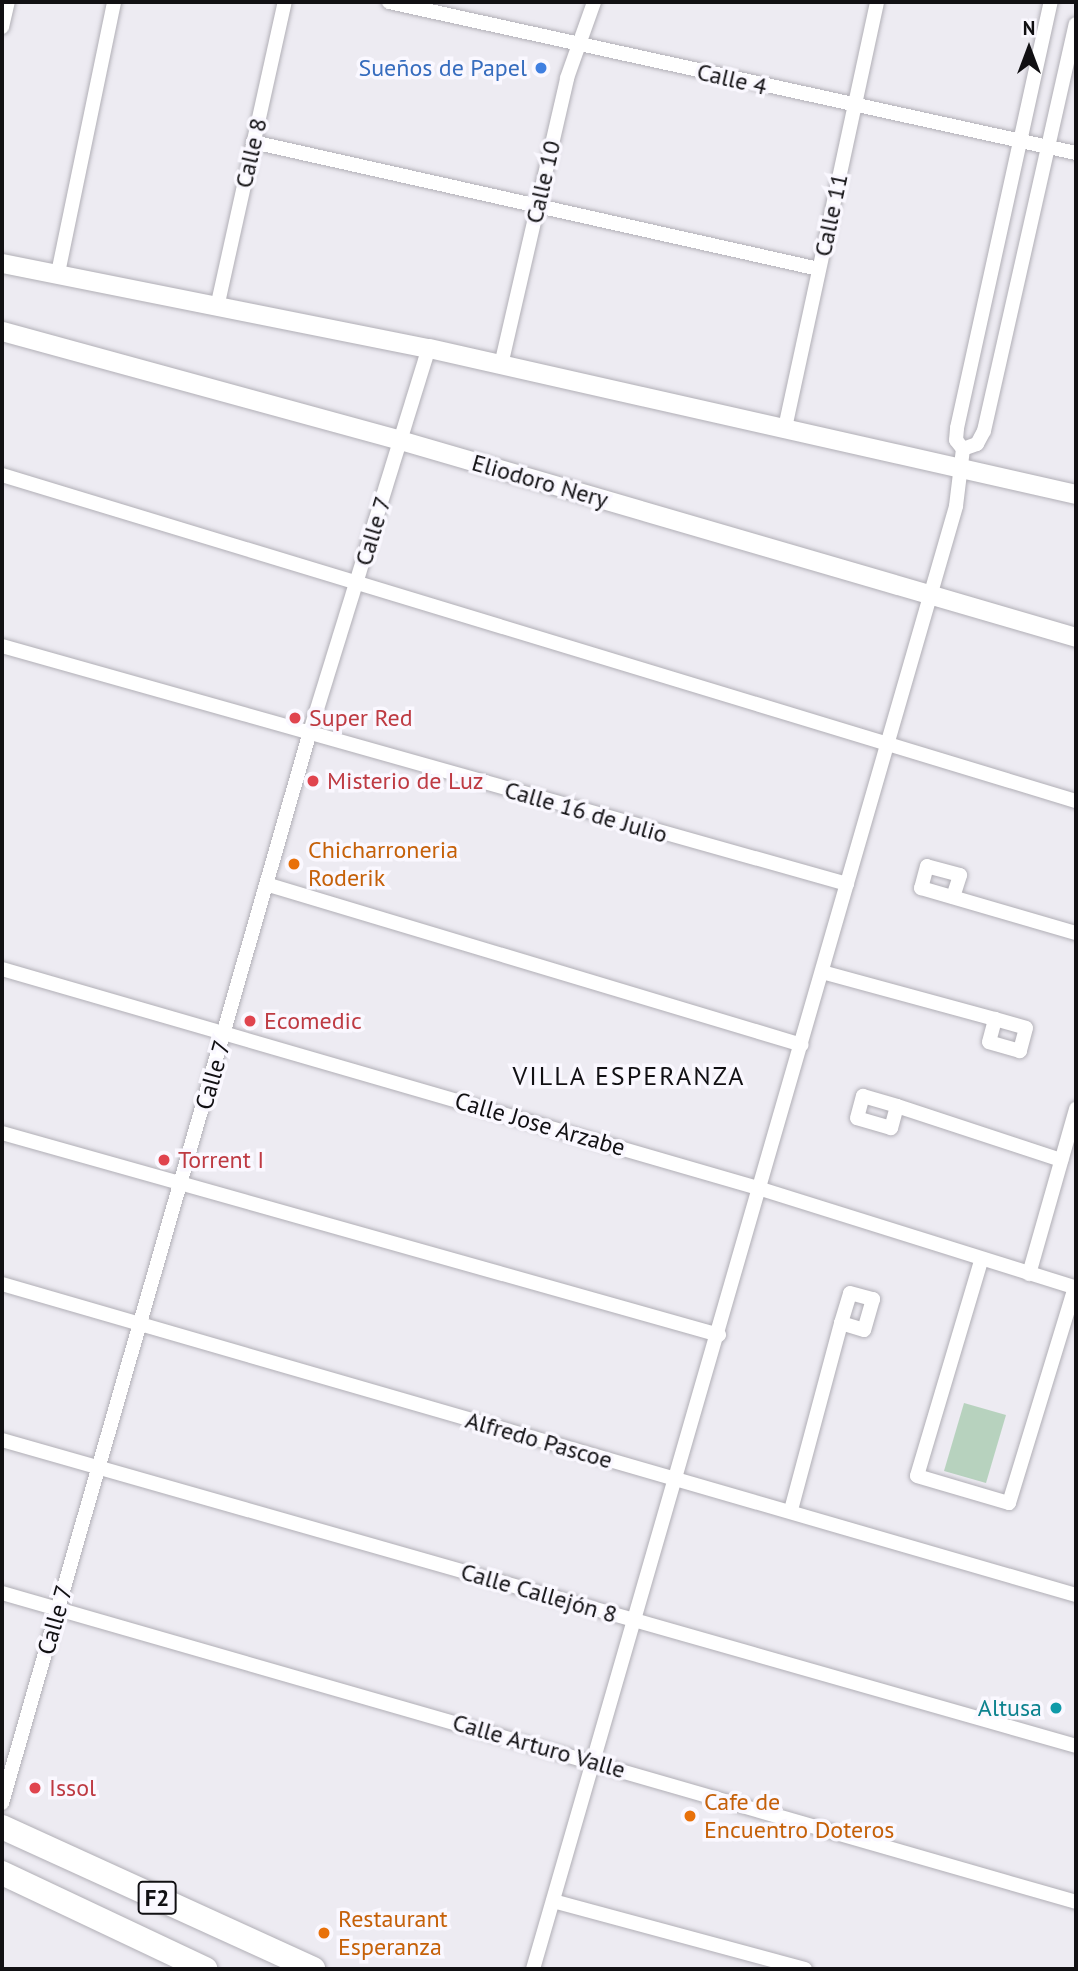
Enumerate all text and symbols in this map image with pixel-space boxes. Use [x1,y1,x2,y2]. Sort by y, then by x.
north arrow [994,14,1064,84]
text: N [1023,16,1035,40]
place label: Sueños de Papel [358,54,527,82]
street label: Calle 4 [694,57,770,101]
marker: Sueños de Papel [533,60,549,76]
street label: Calle 8 [229,115,273,191]
street label: Calle 10 [520,138,566,226]
street label: Calle 11 [808,171,854,259]
street label: Eliodoro Nery [469,448,611,514]
street label: Calle 7 [349,493,397,569]
place label: Super Red [309,704,413,732]
marker: Super Red [287,710,303,726]
place label: Misterio de Luz [327,767,484,795]
marker: Misterio de Luz [305,773,321,789]
street label: Calle 16 de Julio [501,775,671,849]
place label: Chicharroneria Roderik [308,836,458,892]
marker: Chicharroneria Roderik [286,856,302,872]
place label: Ecomedic [264,1007,362,1035]
marker: Ecomedic [242,1013,258,1029]
street label: Calle 7 [189,1037,237,1113]
district label: VILLA ESPERANZA [514,1060,744,1092]
street label: Calle Jose Arzabe [451,1086,629,1162]
place label: Torrent I [178,1146,264,1174]
marker: Torrent I [156,1152,172,1168]
street label: Alfredo Pascoe [462,1405,616,1475]
street label: Calle Callejón 8 [458,1557,620,1629]
street label: Calle 7 [31,1582,79,1658]
place label: Altusa [978,1694,1042,1722]
marker: Altusa [1048,1700,1064,1716]
street label: Calle Arturo Valle [449,1707,629,1785]
place label: Issol [49,1774,96,1802]
marker: Issol [27,1780,43,1796]
place label: Cafe de Encuentro Doteros [704,1788,894,1844]
marker: Cafe de Encuentro Doteros [682,1808,698,1824]
road number: F2 [136,1879,178,1918]
place label: Restaurant Esperanza [338,1905,448,1961]
marker: Restaurant Esperanza [316,1925,332,1941]

